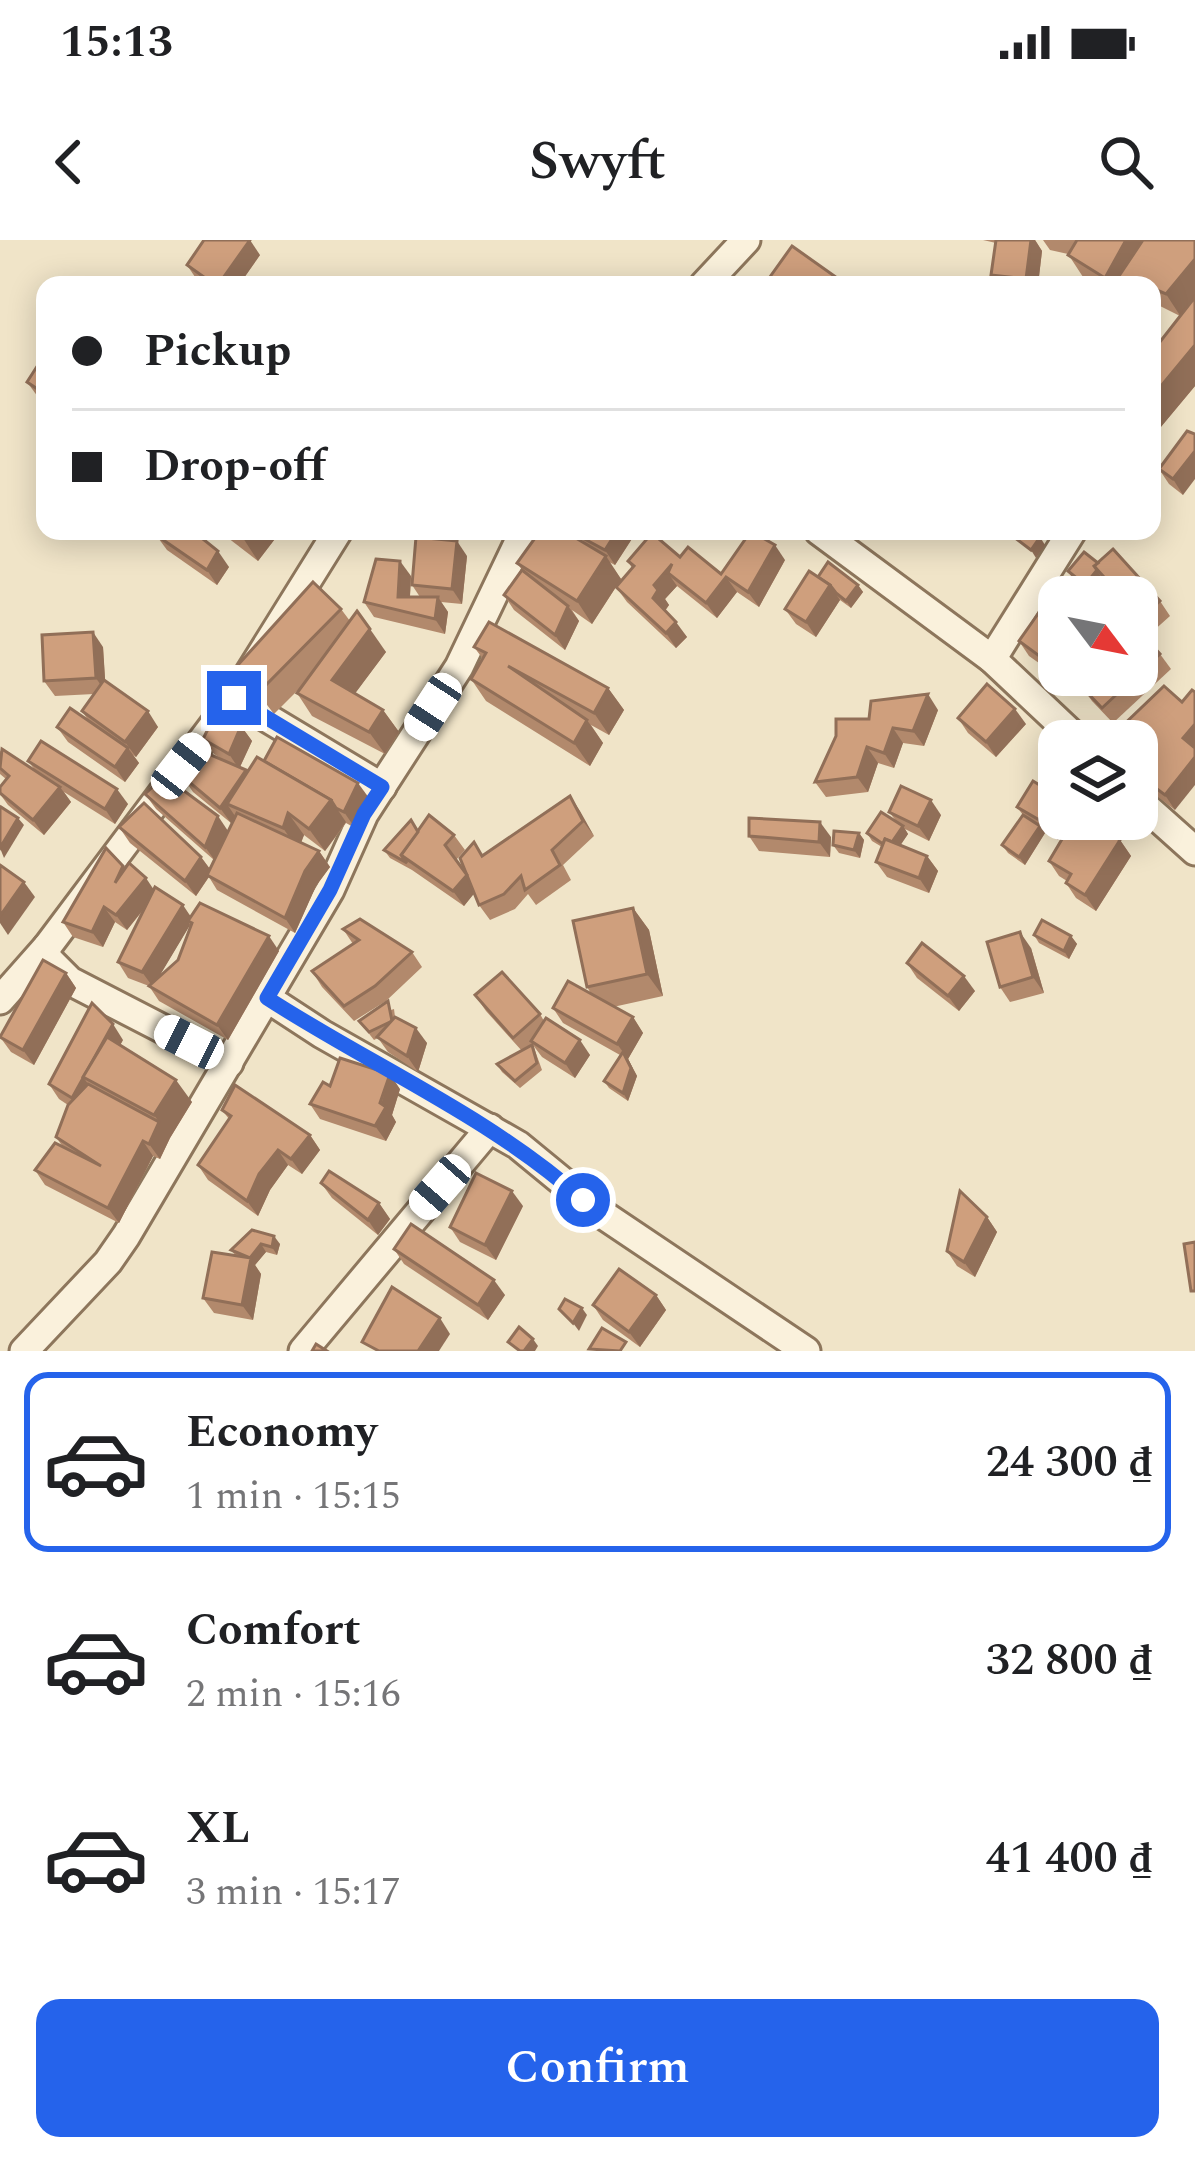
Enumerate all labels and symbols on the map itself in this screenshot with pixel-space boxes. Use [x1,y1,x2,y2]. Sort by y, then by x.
north arrow [1038,576,1158,696]
car [398,667,468,747]
route end [207,671,261,725]
car [145,727,217,805]
car [149,1010,229,1074]
car [403,1148,477,1226]
route start [556,1173,610,1227]

